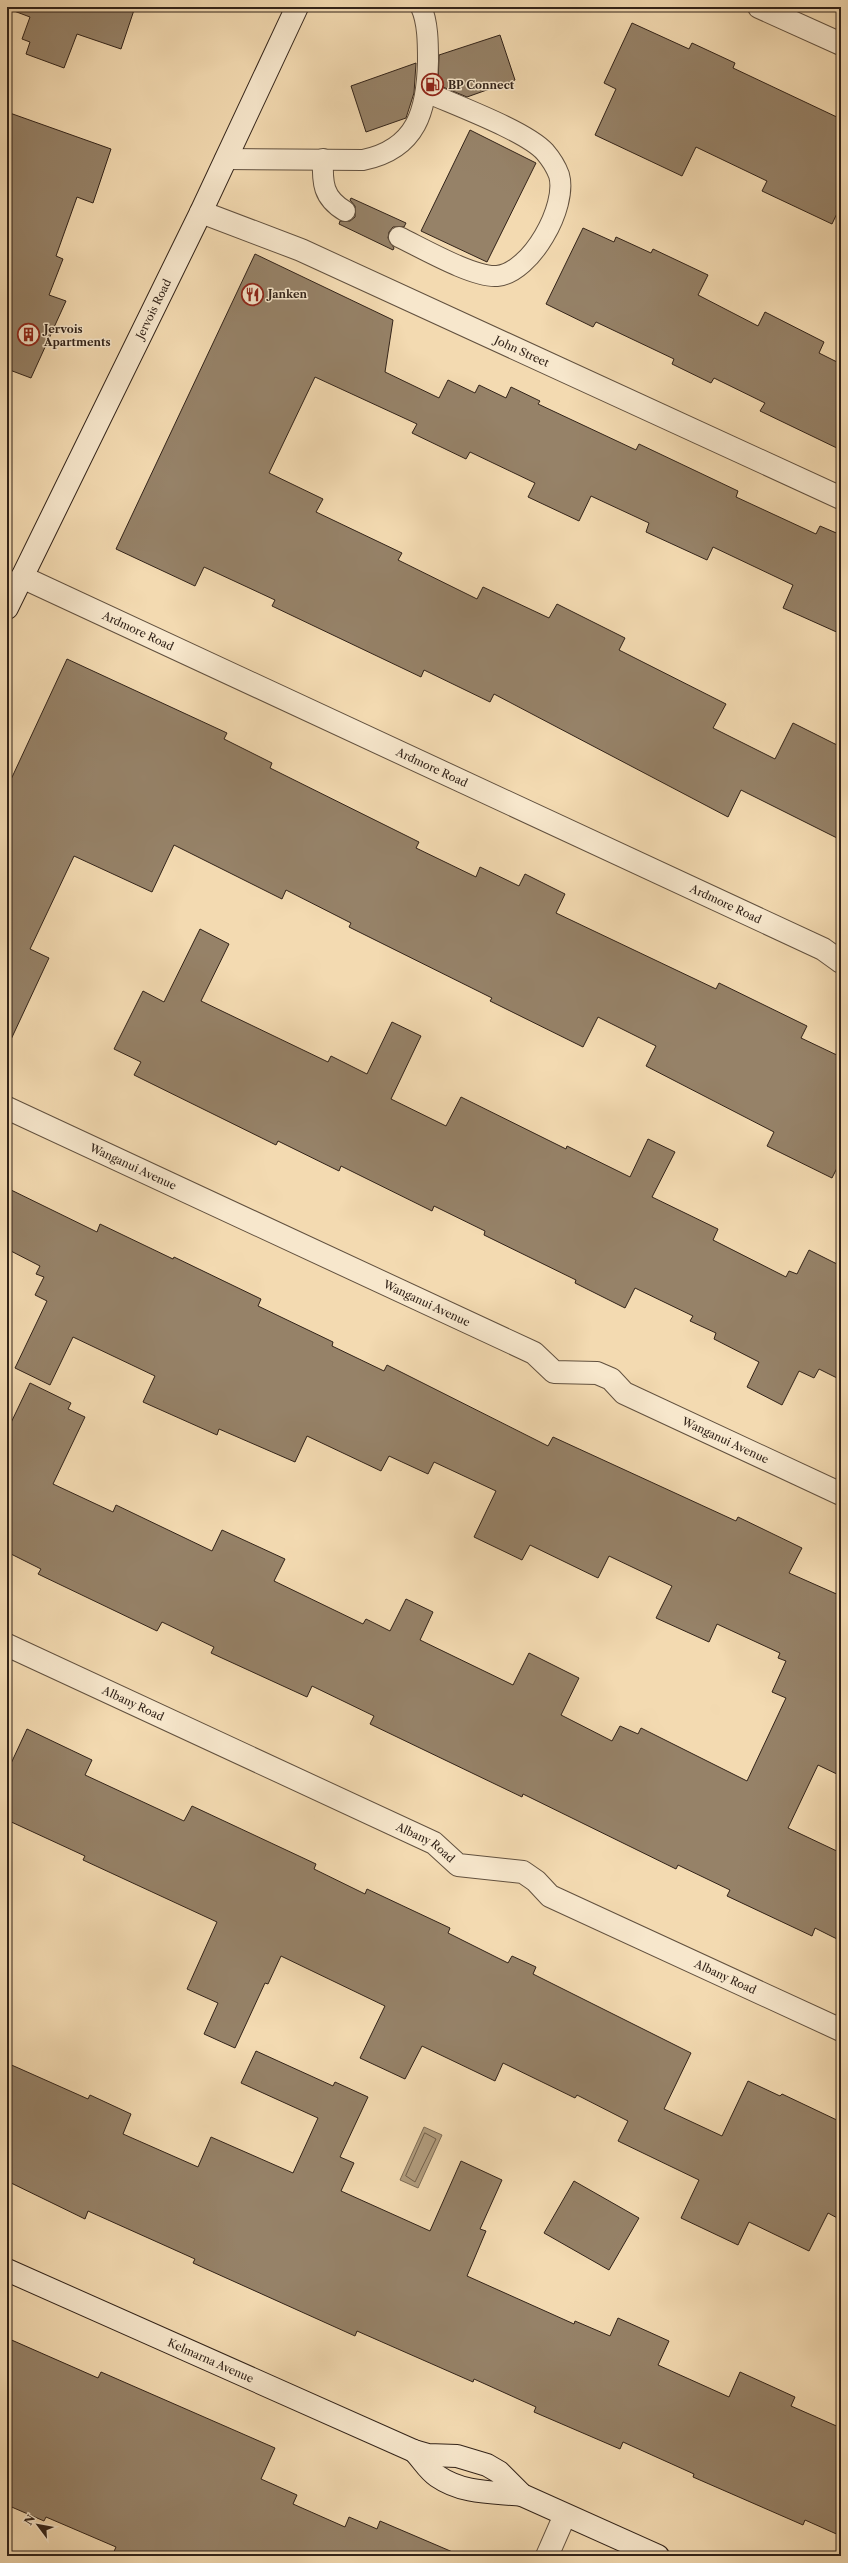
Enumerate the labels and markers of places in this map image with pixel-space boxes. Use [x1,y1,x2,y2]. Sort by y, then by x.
fuel station icon: BP Connect [419,72,445,98]
place label: BP Connect [448,78,515,92]
restaurant icon: Janken [240,281,266,307]
place label: Janken [266,287,308,301]
building icon: Jervois Apartments [16,322,42,348]
place label: Jervois Apartments [42,322,111,349]

